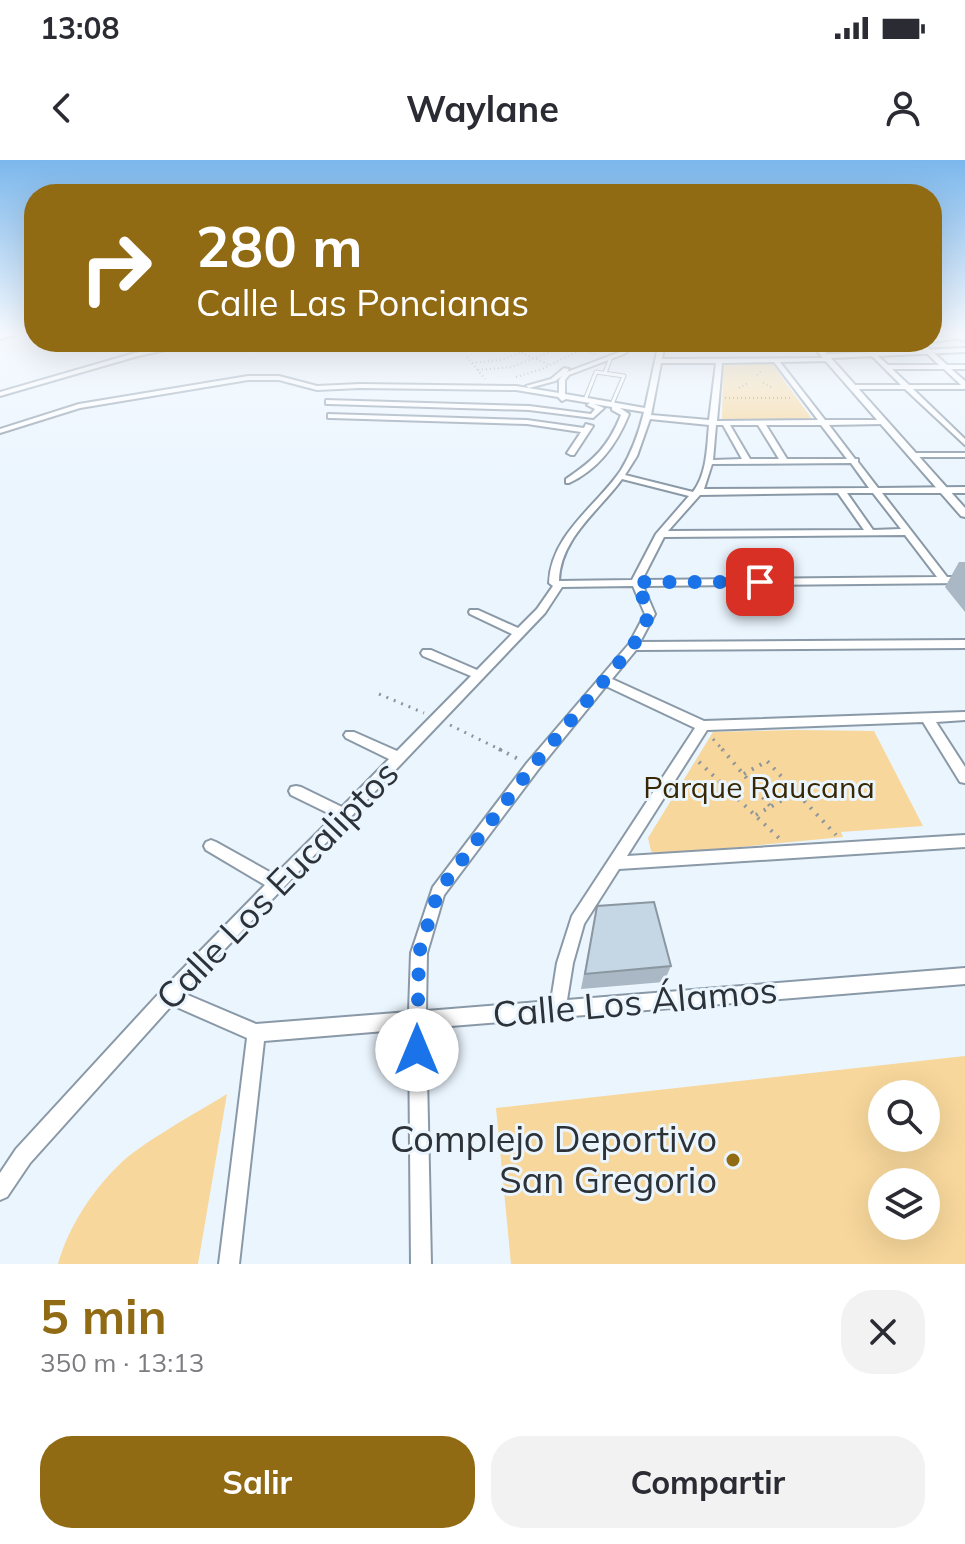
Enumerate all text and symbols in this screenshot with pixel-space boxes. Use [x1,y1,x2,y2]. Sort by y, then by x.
text: 13:08 [40,9,119,47]
icon: back [40,86,84,130]
text: Waylane [406,86,559,131]
icon: person [881,86,925,130]
text: 280 m [196,211,363,281]
icon: right [64,216,168,320]
text: Calle Las Poncianas [196,280,529,325]
pin [726,548,794,616]
icon: arrive [738,560,782,604]
street label: Calle Los Eucaliptos [146,750,407,1019]
park label: Parque Raucana [643,768,875,806]
street label: Calle Los Álamos [491,967,779,1036]
position arrow [375,1008,459,1092]
map controls [868,1080,940,1240]
button: search [868,1080,940,1152]
place label: Complejo Deportivo San Gregorio [390,1116,717,1202]
marker: Complejo Deportivo San Gregorio [724,1151,742,1169]
button: layers [868,1168,940,1240]
text: 5 min [40,1286,167,1346]
button: close [841,1290,925,1374]
text: 350 m · 13:13 [40,1346,204,1379]
button: Salir [40,1436,475,1528]
button: Compartir [491,1436,925,1528]

